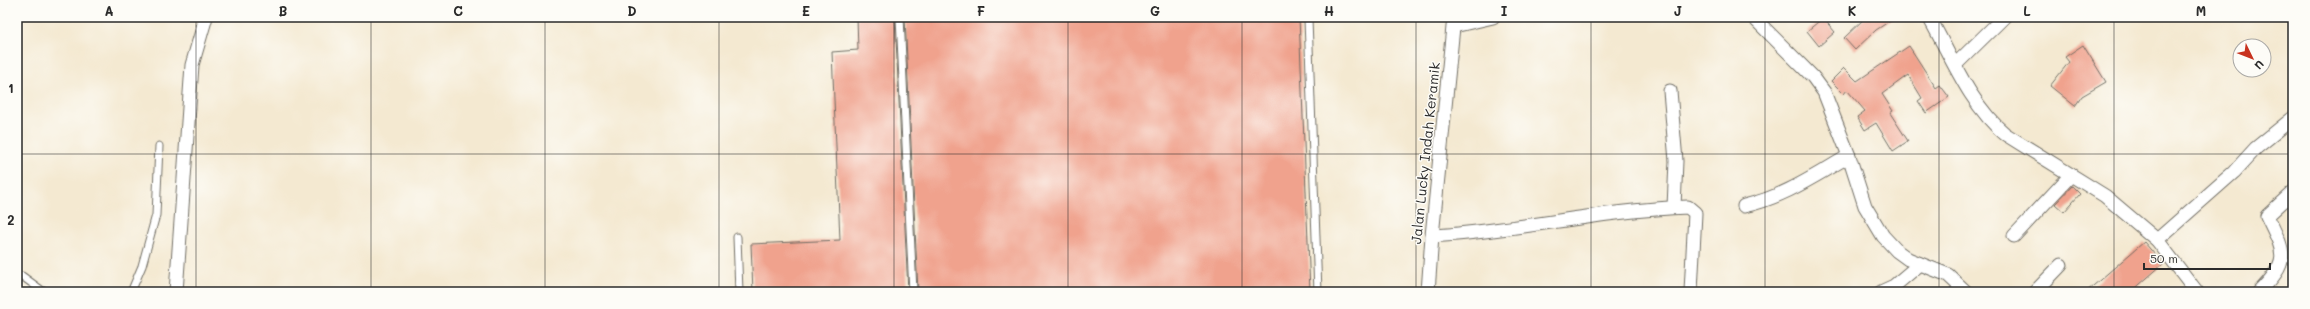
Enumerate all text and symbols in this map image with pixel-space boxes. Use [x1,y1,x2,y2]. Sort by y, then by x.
text: A [104,2,114,19]
text: B [279,2,288,19]
text: C [453,2,463,19]
text: D [627,2,637,19]
text: E [802,2,810,19]
text: F [977,2,985,19]
text: G [1150,2,1160,19]
text: H [1324,2,1334,19]
text: I [1501,2,1508,19]
text: J [1674,2,1682,19]
text: K [1848,2,1857,19]
text: L [2023,2,2031,19]
text: M [2196,2,2206,19]
north arrow [2232,38,2272,78]
text: U [2252,57,2268,73]
street label: Jalan Lucky Indah Keramik [1406,61,1444,245]
text: 1 [8,79,14,96]
text: 2 [7,211,15,228]
scale bar [2144,245,2270,271]
text: 50 m [2150,250,2178,266]

